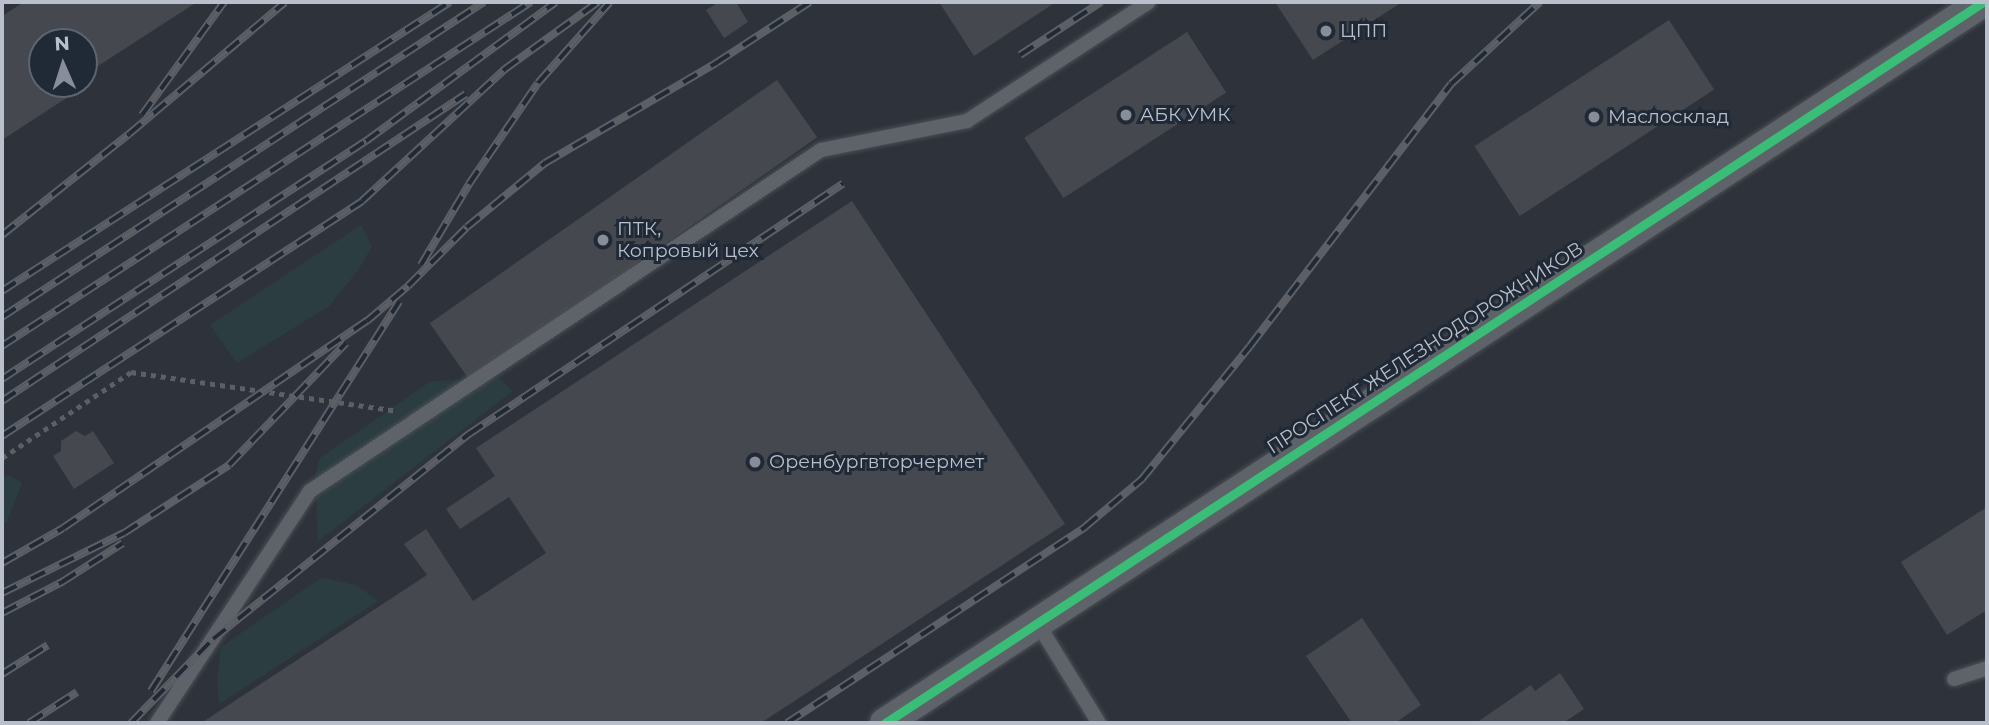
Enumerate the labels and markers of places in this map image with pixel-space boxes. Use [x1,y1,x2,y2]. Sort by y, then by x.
place label: ЦПП [1340,20,1387,42]
marker: ЦПП [1318,23,1334,39]
place label: АБК УМК [1140,104,1231,126]
place label: Маслосклад [1608,106,1729,128]
marker: АБК УМК [1118,107,1134,123]
marker: Маслосклад [1586,109,1602,125]
place label: ПТК, Копровый цех [617,218,759,262]
marker: ПТК, Копровый цех [595,232,611,248]
place label: Оренбургвторчермет [769,451,984,473]
marker: Оренбургвторчермет [747,454,763,470]

